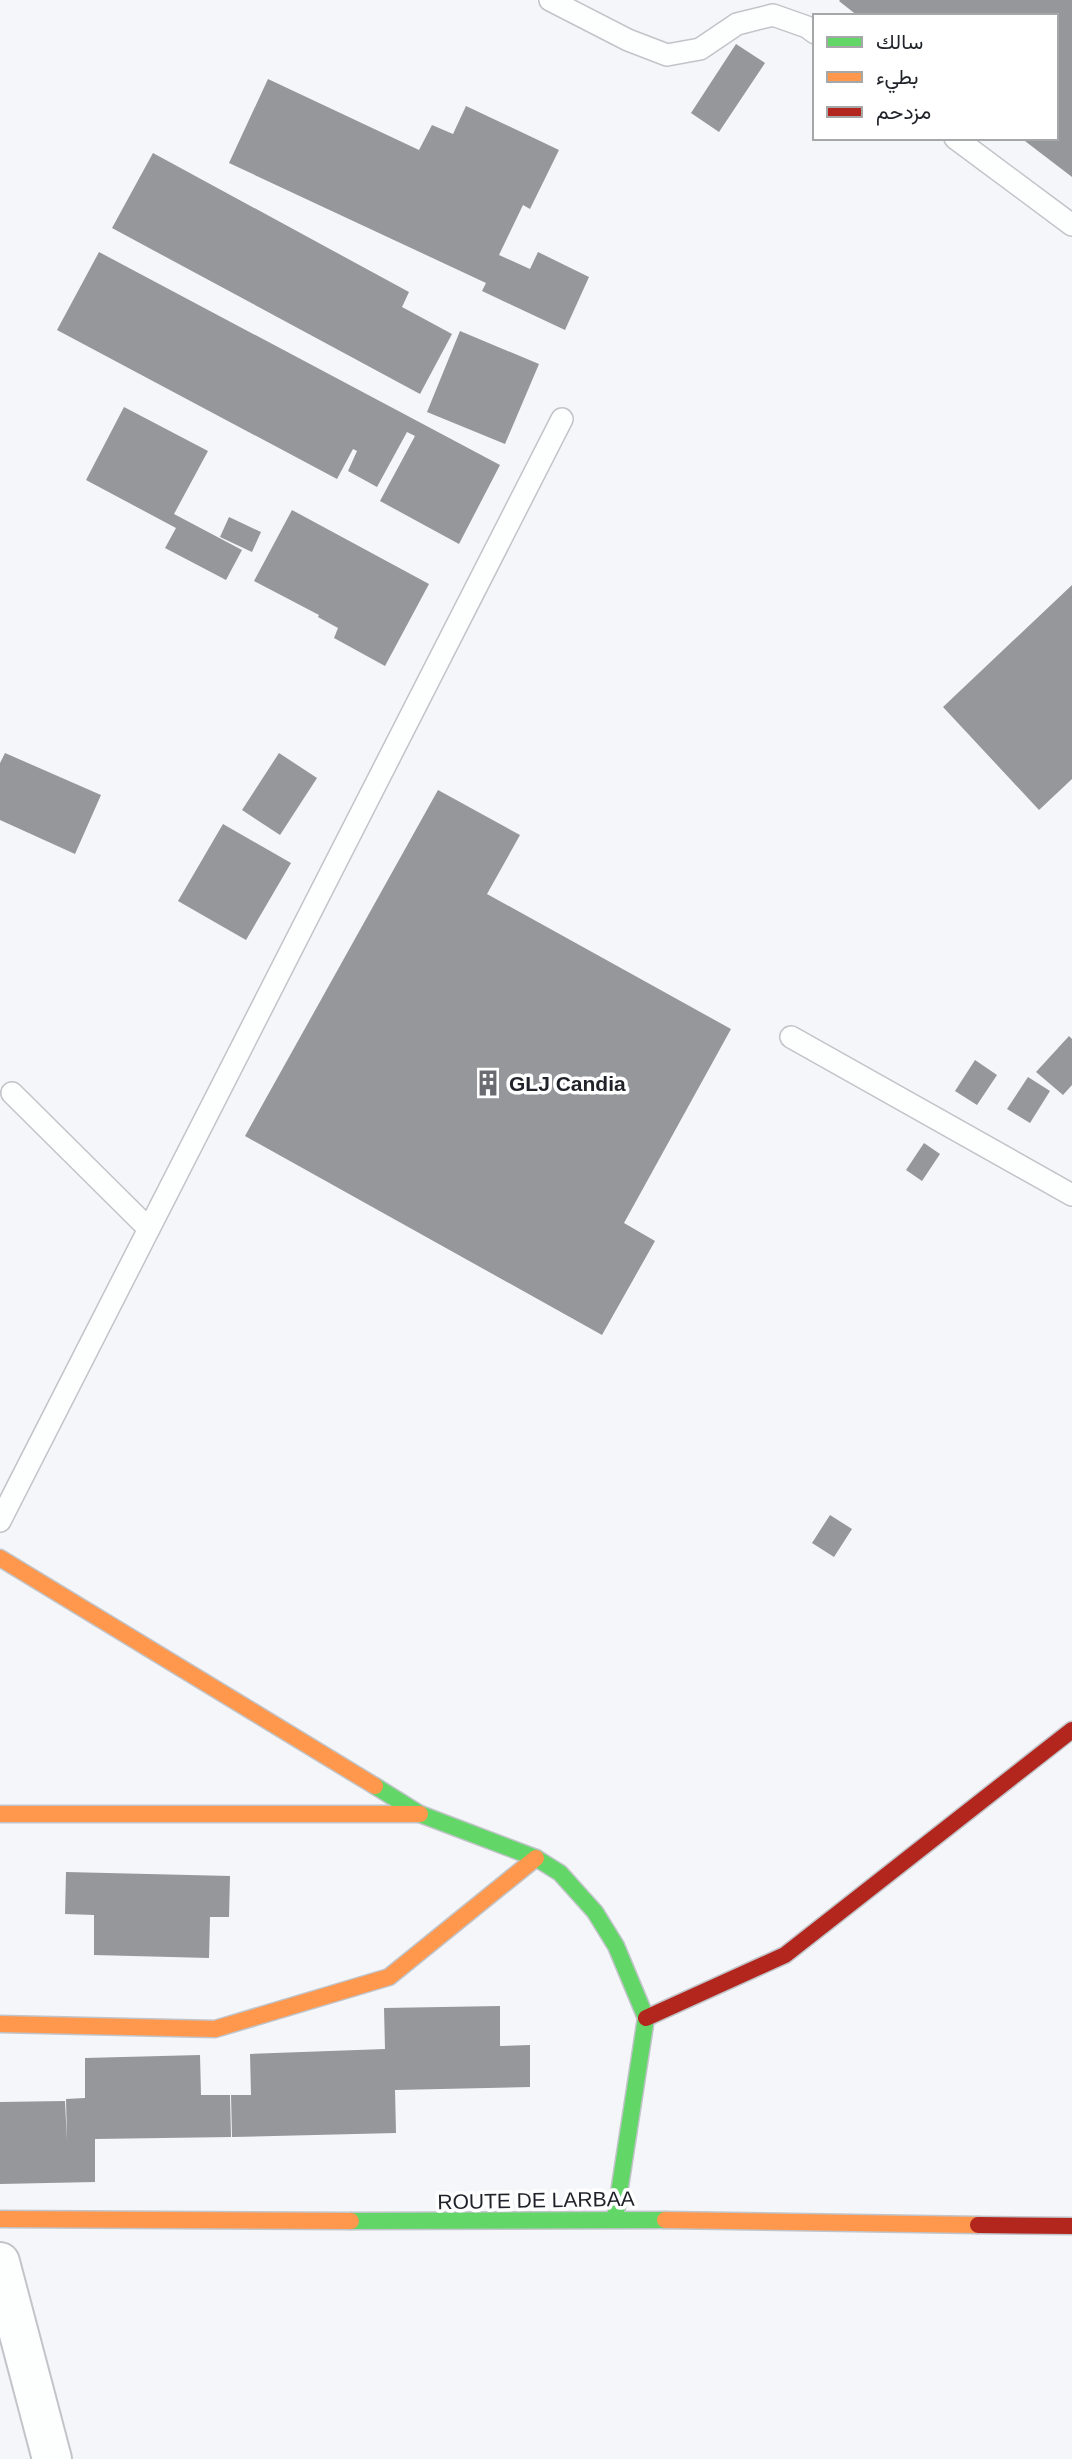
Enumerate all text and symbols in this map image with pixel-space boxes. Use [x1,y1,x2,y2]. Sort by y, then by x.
legend [813,14,1058,140]
text: سالك [876,30,923,53]
text: بطيء [876,65,919,94]
text: مزدحم [876,100,931,126]
building icon: GLJ Candia [473,1068,503,1098]
place label: GLJ Candia [509,1072,626,1095]
street label: ROUTE DE LARBAA [437,2187,635,2213]

